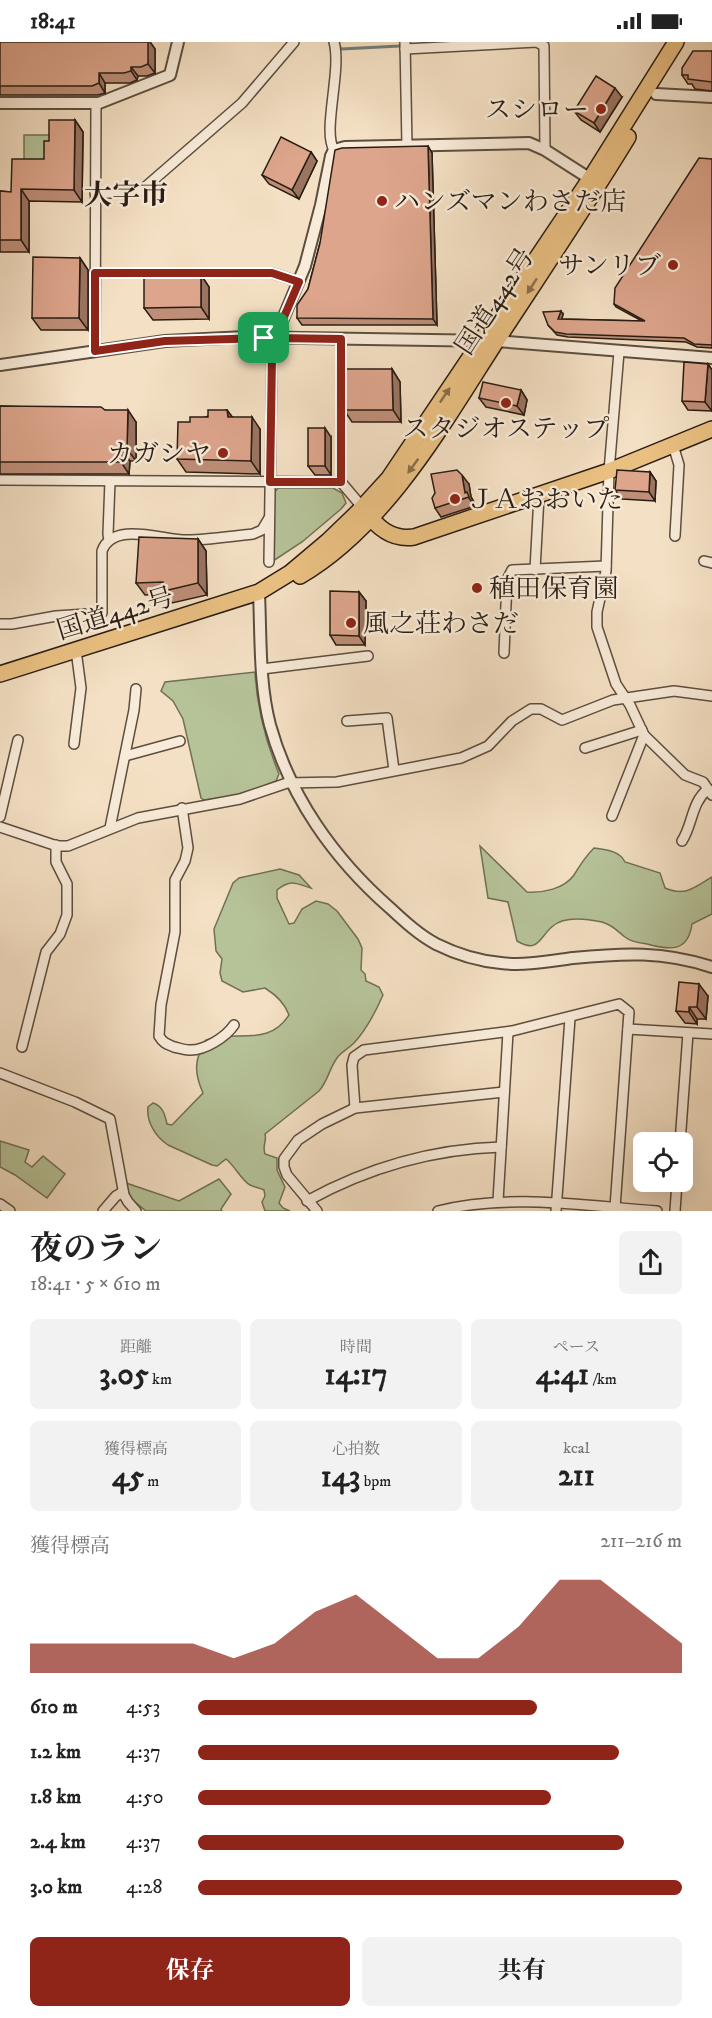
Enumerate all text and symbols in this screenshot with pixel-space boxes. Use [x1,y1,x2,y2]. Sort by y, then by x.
text: 18:41 [30,8,76,35]
place label: スシロー [485,94,589,127]
marker: スシロー [594,102,608,116]
district label: 大字市 [84,178,168,213]
place label: ハンズマンわさだ店 [394,186,627,219]
marker: ハンズマンわさだ店 [375,194,389,208]
street label: 国道442号 [449,242,542,361]
place label: サンリブ [558,250,661,283]
marker: サンリブ [666,258,680,272]
one-way arrow [527,278,538,295]
pin [238,312,289,363]
icon: arrive [247,321,280,354]
one-way arrow [439,388,451,404]
marker: スタジオステップ [499,396,513,410]
place label: スタジオステップ [402,413,610,446]
place label: カガシヤ [107,438,211,471]
marker: カガシヤ [216,446,230,460]
one-way arrow [407,459,419,474]
place label: ＪＡおおいた [467,484,623,517]
marker: ＪＡおおいた [448,492,462,506]
place label: 稙田保育園 [489,573,619,606]
street label: 国道442号 [53,581,178,648]
marker: 稙田保育園 [470,581,484,595]
place label: 風之荘わさだ [363,608,519,641]
marker: 風之荘わさだ [344,616,358,630]
map controls [633,1132,693,1192]
button: locate [633,1132,693,1192]
text: 夜のラン [30,1229,162,1270]
button: share [619,1231,682,1294]
text: 18:41 · 5 × 610 m [30,1272,161,1297]
text: 距離 [120,1337,152,1357]
text: 時間 [340,1337,372,1357]
text: ペース [553,1337,600,1357]
text: 3.05 [99,1357,149,1394]
text: 14:17 [325,1357,387,1394]
text: 4:41 [536,1357,589,1394]
text: km [149,1369,172,1389]
text: /km [589,1369,617,1389]
text: kcal [563,1438,589,1458]
text: 獲得標高 [104,1439,168,1459]
text: 心拍数 [332,1439,380,1459]
text: 211 [558,1458,595,1495]
text: 45 [112,1459,144,1496]
text: 143 [321,1459,360,1496]
text: m [144,1471,159,1491]
text: bpm [360,1471,391,1491]
text: 211–216 m [600,1529,682,1554]
text: 獲得標高 [30,1534,110,1559]
text: 610 m [30,1695,78,1720]
text: 4:53 [126,1695,160,1720]
text: 1.2 km [30,1740,81,1765]
text: 4:37 [126,1740,161,1765]
text: 1.8 km [30,1785,81,1810]
text: 4:50 [126,1785,163,1810]
text: 2.4 km [30,1830,86,1855]
text: 4:37 [126,1830,161,1855]
text: 3.0 km [30,1875,82,1900]
text: 4:28 [126,1875,163,1900]
button: 保存 [30,1937,350,2006]
button: 共有 [362,1937,682,2006]

